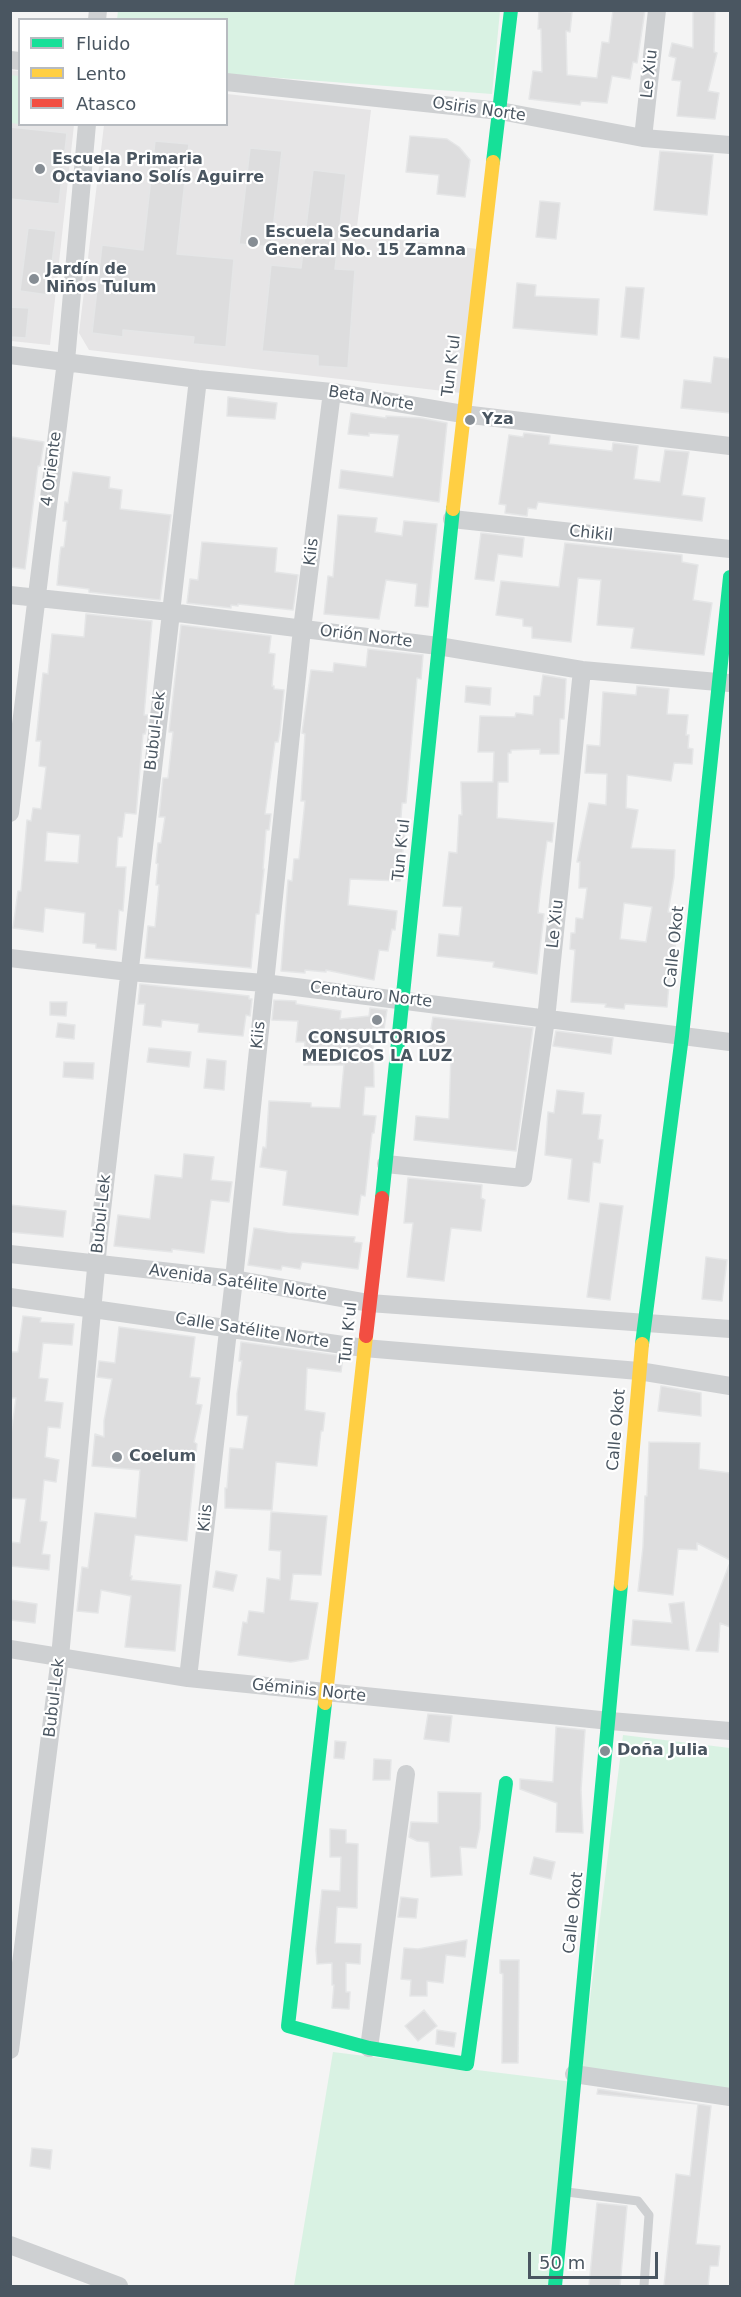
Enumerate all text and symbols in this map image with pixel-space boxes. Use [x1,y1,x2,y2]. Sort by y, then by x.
legend [18,18,228,126]
text: Fluido [76,33,130,54]
street label: Le Xiu [638,49,662,99]
text: Lento [76,63,126,84]
text: Atasco [76,93,136,114]
street label: Osiris Norte [431,94,527,126]
place label: Escuela Primaria Octaviano Solís Aguirre [52,150,264,188]
marker: Escuela Primaria Octaviano Solís Aguirre [33,162,47,176]
place label: Escuela Secundaria General No. 15 Zamna [265,223,466,261]
marker: Escuela Secundaria General No. 15 Zamna [246,235,260,249]
place label: Jardín de Niños Tulum [46,260,156,298]
marker: Jardín de Niños Tulum [27,272,41,286]
street label: Tun K'ul [439,334,465,398]
street label: Beta Norte [327,383,415,415]
place label: Yza [482,410,514,430]
marker: Yza [463,413,477,427]
street label: 4 Oriente [38,431,66,507]
street label: Chikil [568,522,614,546]
street label: Kiis [301,537,323,567]
street label: Orión Norte [319,622,413,652]
street label: Bubul-Lek [142,690,170,772]
street label: Tun K'ul [389,818,415,882]
street label: Le Xiu [544,899,568,949]
street label: Calle Okot [661,905,689,989]
street label: Centauro Norte [309,978,433,1012]
marker: CONSULTORIOS MEDICOS LA LUZ [370,1013,384,1027]
street label: Kiis [248,1020,270,1050]
place label: CONSULTORIOS MEDICOS LA LUZ [302,1029,452,1067]
street label: Bubul-Lek [88,1174,116,1254]
street label: Avenida Satélite Norte [148,1261,328,1305]
street label: Tun K'ul [336,1301,362,1365]
street label: Calle Satélite Norte [174,1309,330,1353]
street label: Calle Okot [604,1388,630,1472]
place label: Coelum [129,1447,196,1467]
marker: Coelum [110,1450,124,1464]
street label: Kiis [195,1503,217,1533]
street label: Bubul-Lek [41,1657,69,1739]
street label: Géminis Norte [251,1675,367,1707]
place label: Doña Julia [617,1741,708,1761]
marker: Doña Julia [598,1744,612,1758]
street label: Calle Okot [560,1871,588,1955]
scale bar [531,2240,662,2278]
text: 50 m [539,2252,585,2273]

